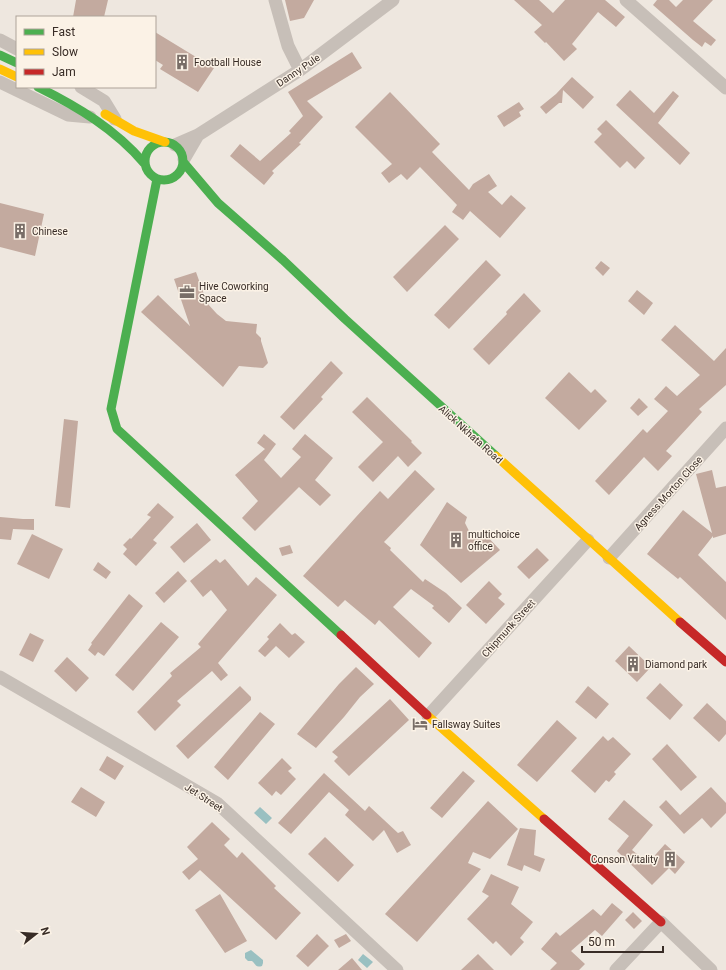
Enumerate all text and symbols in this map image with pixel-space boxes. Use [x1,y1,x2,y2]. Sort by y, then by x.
legend [16,16,156,88]
text: Fast [52,25,75,39]
text: Slow [52,45,78,59]
street label: Danny Pule [275,52,322,89]
building icon: Football House [173,53,191,71]
place label: Football House [194,57,261,68]
text: Jam [52,65,76,79]
building icon: Chinese [11,222,29,240]
place label: Chinese [32,226,68,237]
place label: Hive Coworking Space [199,281,269,304]
office icon: Hive Coworking Space [178,283,196,301]
street label: Alick Nkhata Road [437,403,505,466]
street label: Agness Morton Close [632,454,705,533]
place label: multichoice office [468,529,520,552]
building icon: multichoice office [447,531,465,549]
street label: Chipmunk Street [480,597,537,659]
building icon: Diamond park [624,655,642,673]
place label: Diamond park [645,659,708,670]
hotel icon: Fallsway Suites [411,715,429,733]
place label: Fallsway Suites [432,719,501,730]
street label: Jet Street [183,781,225,814]
building icon: Conson Vitality [661,850,679,868]
place label: Conson Vitality [591,854,658,865]
north arrow [16,914,56,954]
text: N [38,926,53,937]
scale bar [582,928,663,954]
text: 50 m [588,935,615,949]

